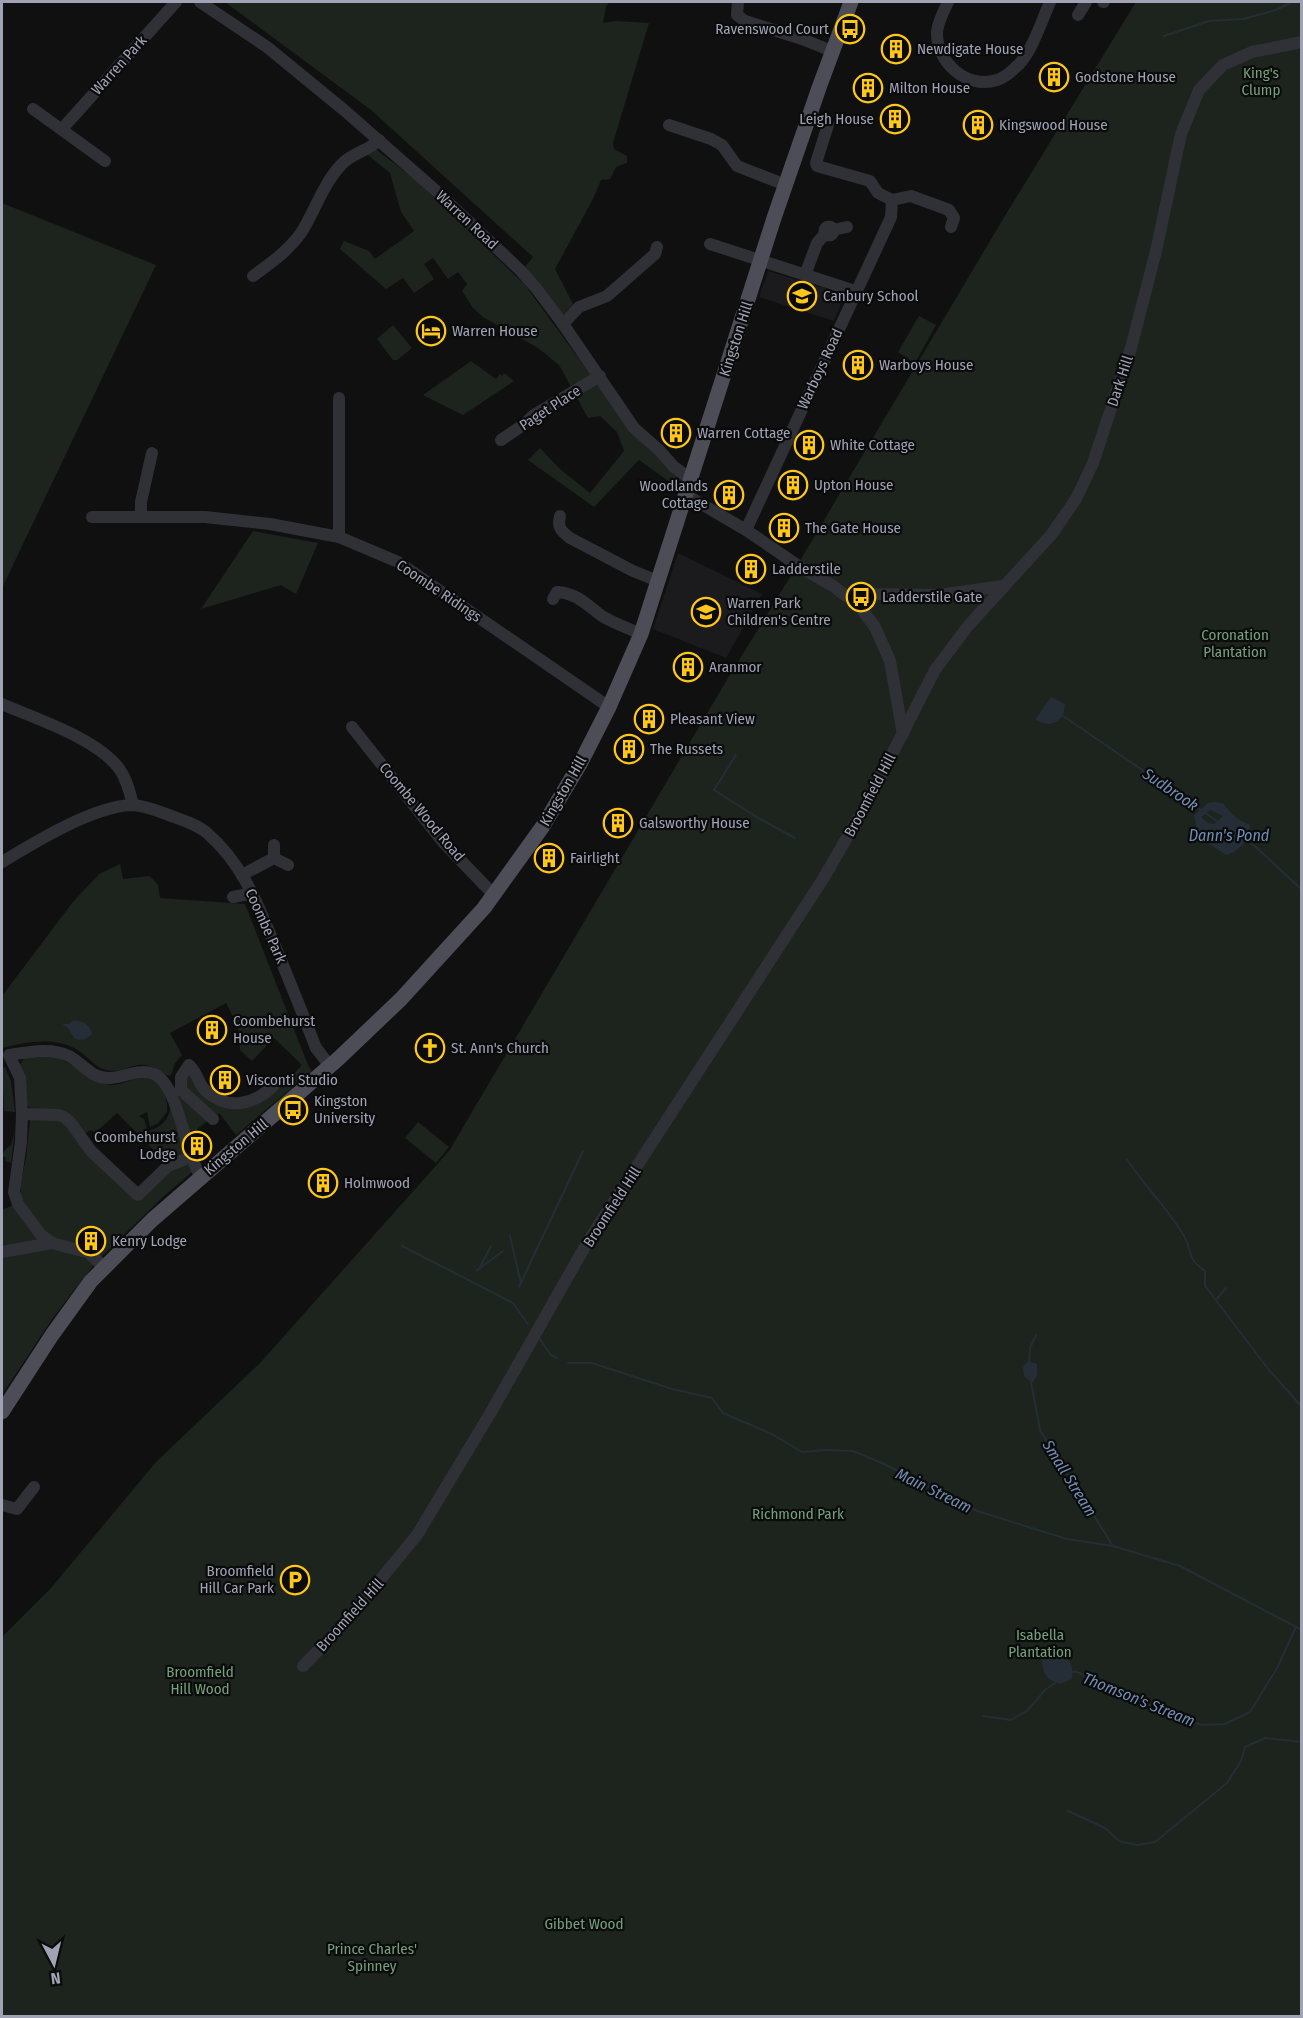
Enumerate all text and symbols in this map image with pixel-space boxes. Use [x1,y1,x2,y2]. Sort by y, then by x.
bus stop icon: Ravenswood Court [834,13,866,45]
place label: Ravenswood Court [715,20,829,38]
street label: Warren Park [88,32,150,98]
building icon: Newdigate House [880,33,912,65]
place label: Newdigate House [917,40,1024,58]
building icon: Godstone House [1038,61,1070,93]
park label: King's Clump [1242,64,1280,99]
place label: Godstone House [1075,68,1176,86]
building icon: Milton House [852,72,884,104]
place label: Milton House [889,79,970,97]
building icon: Leigh House [879,103,911,135]
building icon: Kingswood House [962,109,994,141]
place label: Leigh House [799,110,874,128]
place label: Kingswood House [999,116,1108,134]
street label: Warren Road [432,187,502,253]
school or university icon: Canbury School [786,280,818,312]
place label: Canbury School [823,287,919,305]
street label: Kingston Hill [715,299,757,379]
hotel icon: Warren House [415,315,447,347]
place label: Warren House [452,322,538,340]
street label: Warboys Road [794,326,846,412]
building icon: Warboys House [842,349,874,381]
street label: Dark Hill [1103,353,1137,409]
place label: Warboys House [879,356,973,374]
street label: Paget Place [516,382,584,434]
building icon: Warren Cottage [660,417,692,449]
place label: Warren Cottage [697,424,790,442]
building icon: White Cottage [793,429,825,461]
place label: White Cottage [830,436,915,454]
building icon: Upton House [777,469,809,501]
place label: Upton House [814,476,893,494]
place label: Woodlands Cottage [640,477,708,512]
building icon: Woodlands Cottage [713,479,745,511]
building icon: The Gate House [768,512,800,544]
place label: The Gate House [805,519,901,537]
building icon: Ladderstile [735,553,767,585]
street label: Coombe Ridings [393,556,485,626]
place label: Ladderstile [772,560,841,578]
bus stop icon: Ladderstile Gate [845,581,877,613]
place label: Ladderstile Gate [882,588,982,606]
place label: Warren Park Children's Centre [727,594,831,629]
school or university icon: Warren Park Children's Centre [690,596,722,628]
park label: Coronation Plantation [1201,626,1269,661]
building icon: Aranmor [672,651,704,683]
place label: Aranmor [709,658,762,676]
building icon: Pleasant View [633,703,665,735]
place label: Pleasant View [670,710,755,728]
building icon: The Russets [613,733,645,765]
place label: The Russets [650,740,723,758]
street label: Broomfield Hill [840,750,900,840]
street label: Kingston Hill [536,753,590,829]
street label: Coombe Wood Road [376,759,468,865]
water label: Sudbrook [1139,763,1202,815]
building icon: Galsworthy House [602,807,634,839]
place label: Galsworthy House [639,814,750,832]
water label: Dann's Pond [1189,826,1270,845]
building icon: Fairlight [533,842,565,874]
place label: Fairlight [570,849,620,867]
street label: Coombe Park [241,886,291,966]
place label: Coombehurst House [233,1012,315,1047]
building icon: Coombehurst House [196,1014,228,1046]
church icon: St. Ann's Church [414,1032,446,1064]
place label: St. Ann's Church [451,1039,549,1057]
building icon: Visconti Studio [209,1064,241,1096]
place label: Visconti Studio [246,1071,338,1089]
place label: Kingston University [314,1092,376,1127]
bus stop icon: Kingston University [277,1094,309,1126]
street label: Kingston Hill [200,1115,272,1179]
place label: Coombehurst Lodge [94,1128,176,1163]
building icon: Coombehurst Lodge [181,1130,213,1162]
street label: Broomfield Hill [579,1164,645,1250]
building icon: Holmwood [307,1167,339,1199]
place label: Holmwood [344,1174,410,1192]
building icon: Kenry Lodge [75,1225,107,1257]
place label: Kenry Lodge [112,1232,187,1250]
water label: Small Stream [1038,1436,1101,1520]
water label: Main Stream [893,1464,975,1517]
park label: Richmond Park [752,1505,844,1523]
place label: Broomfield Hill Car Park [199,1562,274,1597]
parking icon: Broomfield Hill Car Park [279,1564,311,1596]
street label: Broomfield Hill [313,1575,387,1655]
park label: Isabella Plantation [1008,1626,1072,1661]
park label: Broomfield Hill Wood [166,1663,234,1698]
water label: Thomson's Stream [1080,1668,1198,1731]
park label: Gibbet Wood [544,1915,624,1933]
north arrow [24,1934,84,1994]
park label: Prince Charles' Spinney [327,1940,417,1975]
text: N [50,1968,62,1988]

